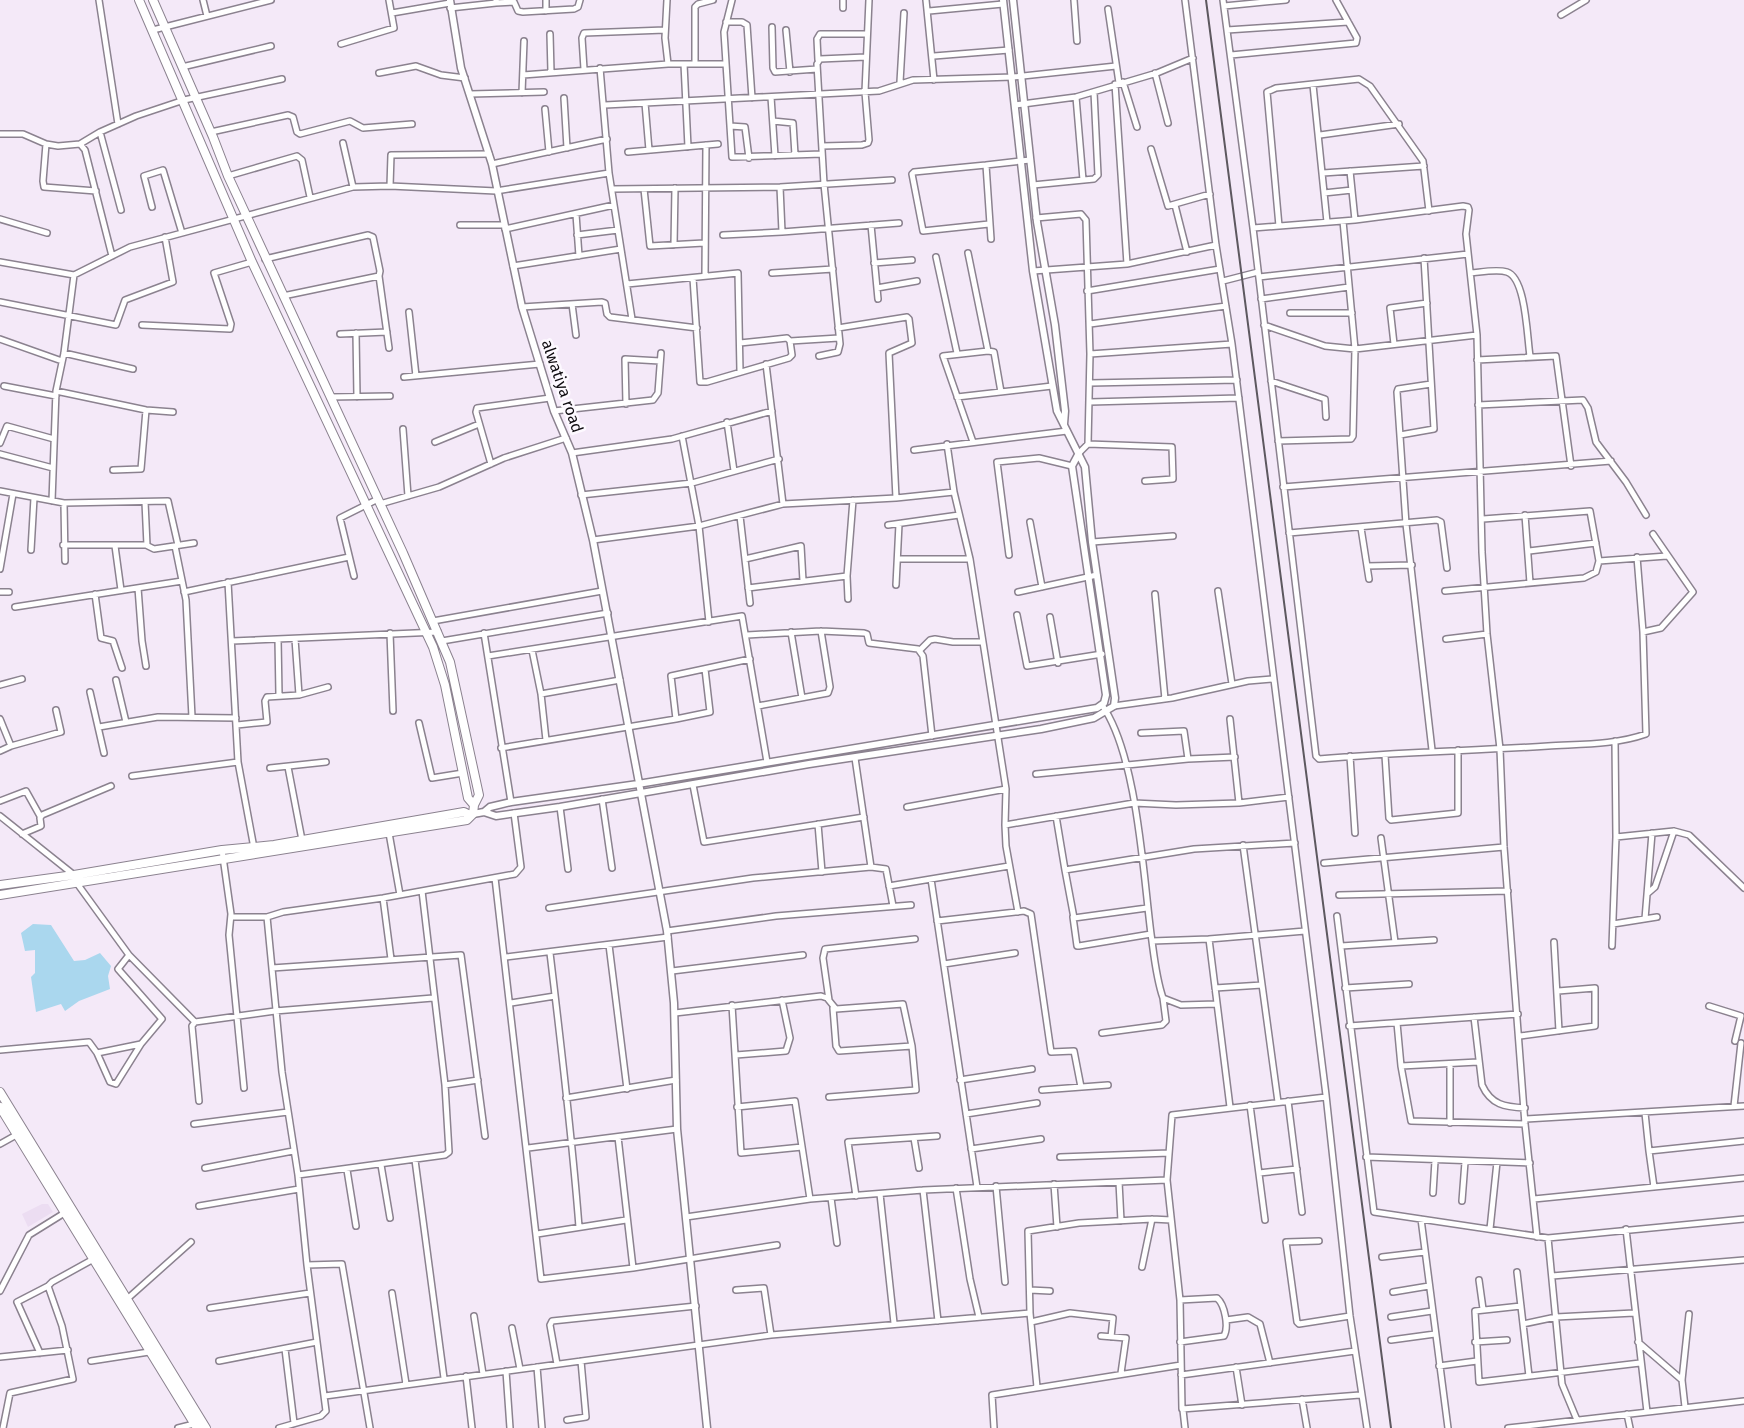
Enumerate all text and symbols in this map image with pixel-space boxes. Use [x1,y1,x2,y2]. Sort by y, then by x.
street label: alwatiya road [538,337,587,435]

